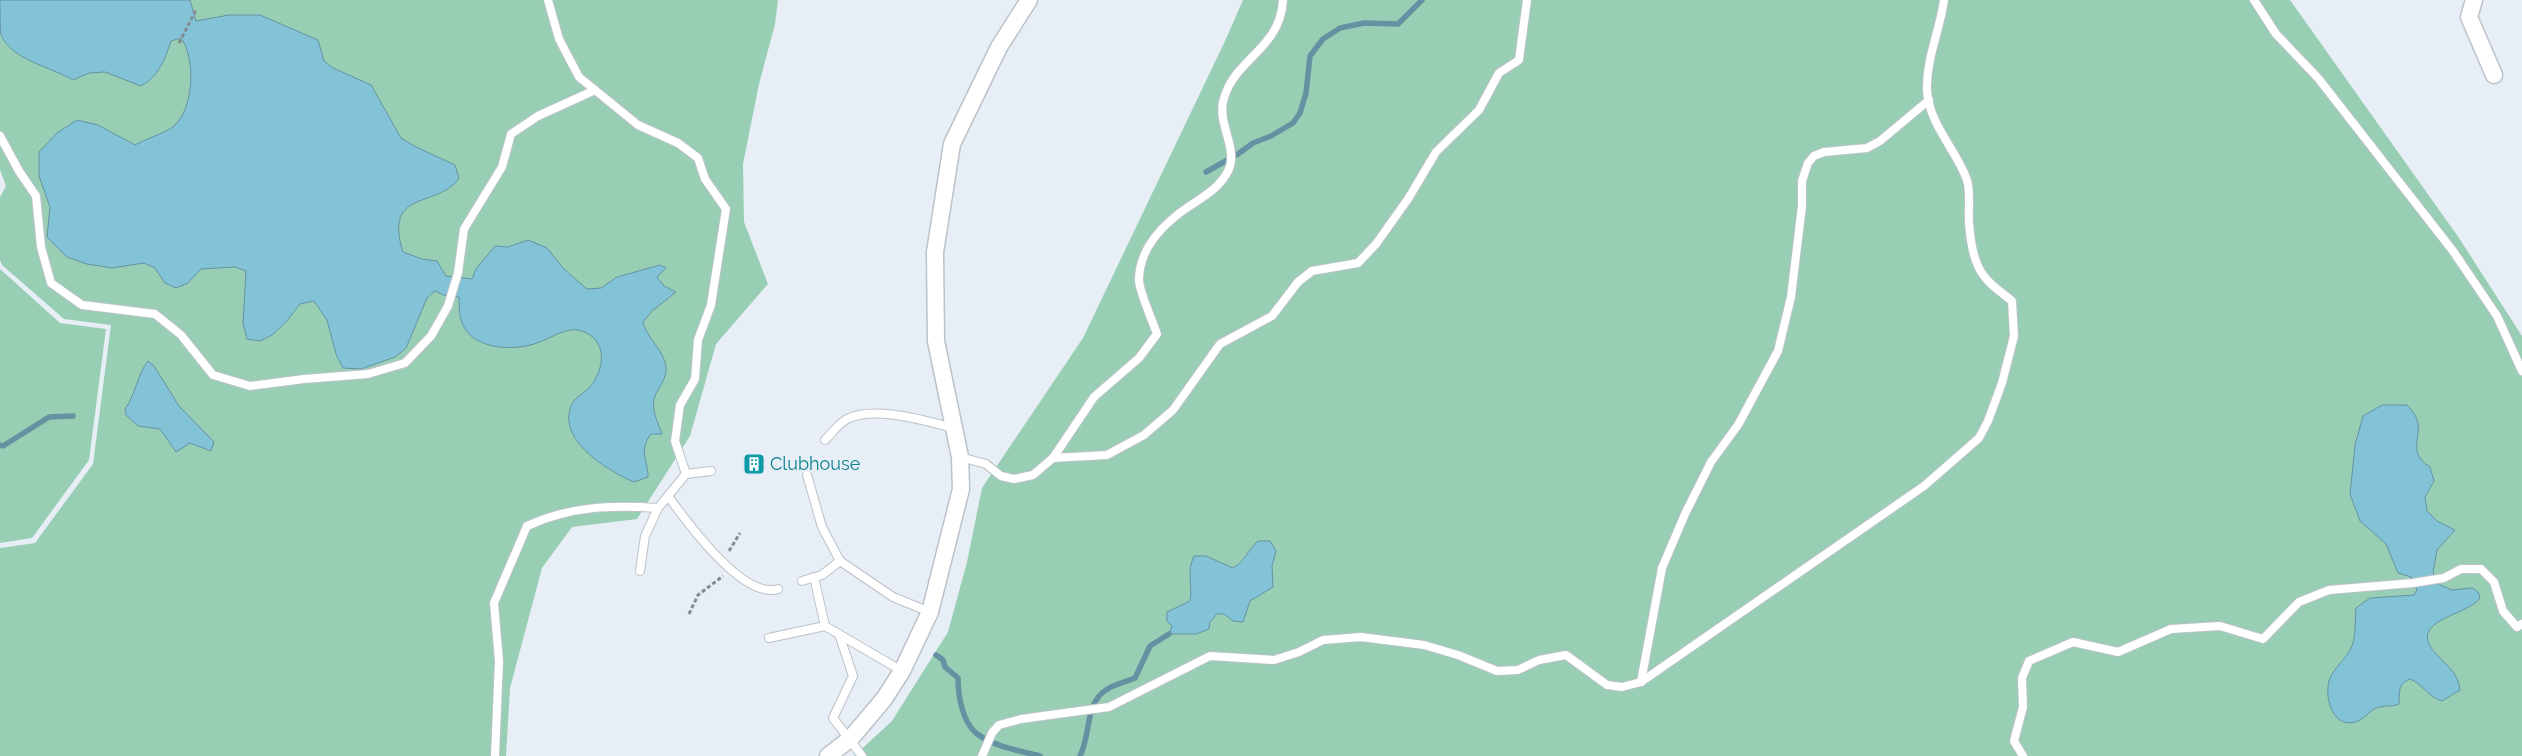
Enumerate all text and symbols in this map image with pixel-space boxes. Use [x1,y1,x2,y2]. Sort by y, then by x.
building icon: Clubhouse [742,452,766,476]
place label: Clubhouse [770,453,861,474]

